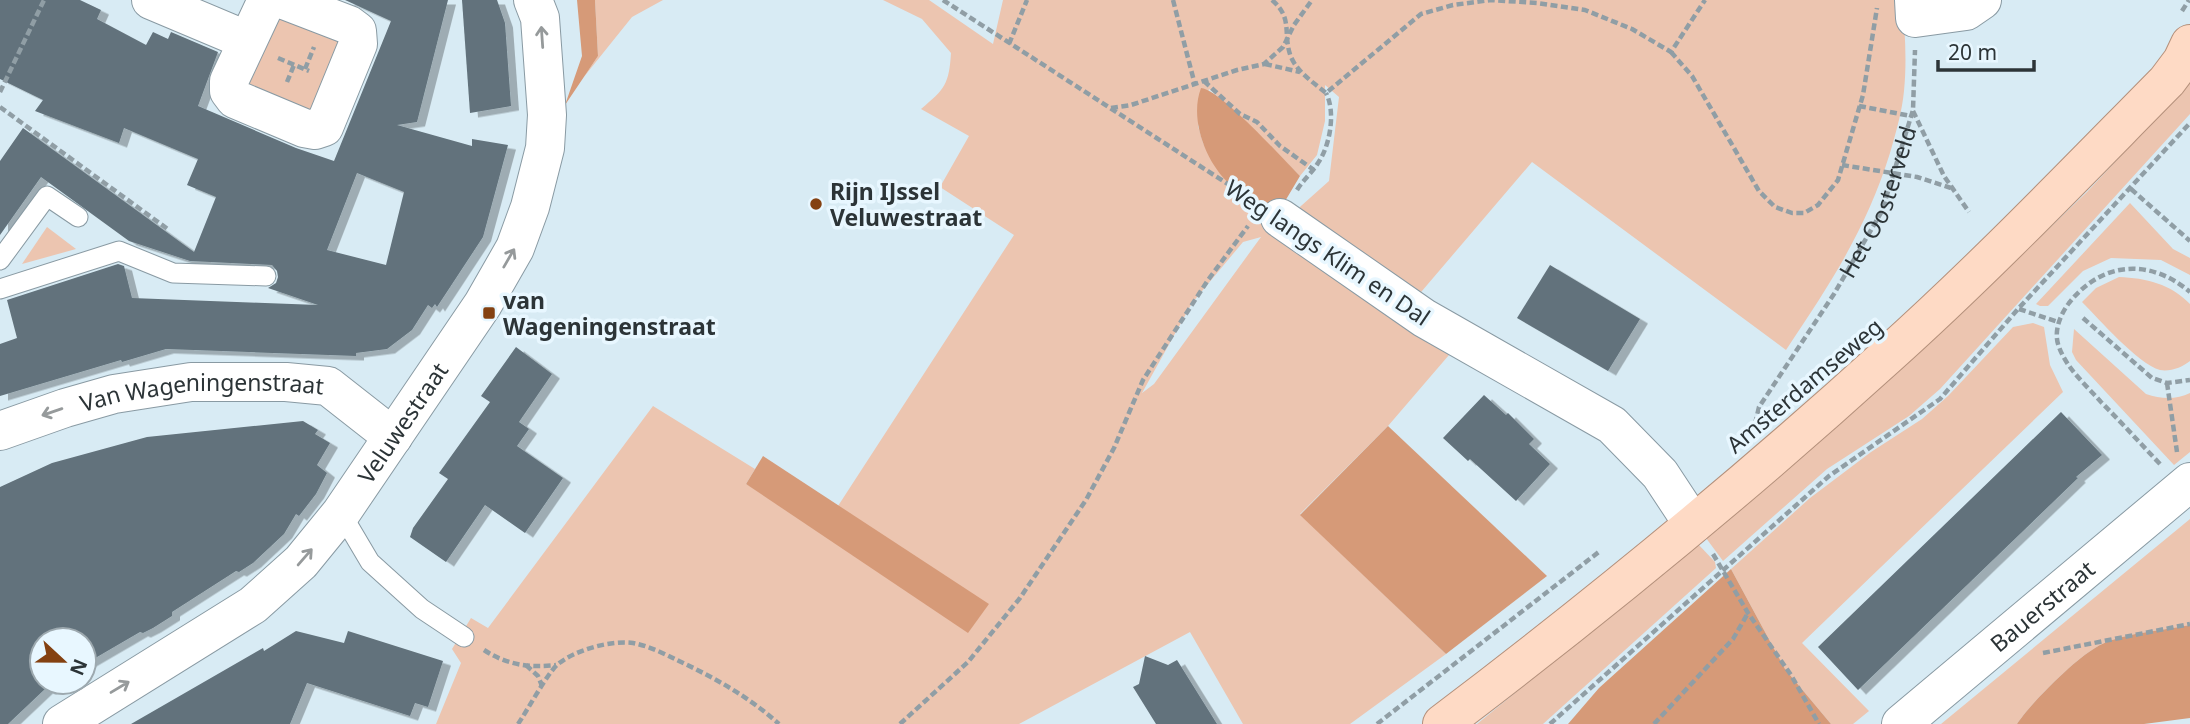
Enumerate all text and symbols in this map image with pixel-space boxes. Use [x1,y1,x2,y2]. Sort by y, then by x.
one-way arrow [535,26,548,49]
scale bar [1938,28,2034,72]
text: 20 m [1948,38,1997,66]
street label: Het Oosterveld [1831,122,1923,283]
street label: Weg langs Klim en Dal [1219,171,1437,333]
place label: Rijn IJssel Veluwestraat [830,175,982,233]
marker: Rijn IJssel Veluwestraat [808,196,824,212]
one-way arrow [503,249,517,269]
place label: van Wageningenstraat [503,284,716,342]
marker: van Wageningenstraat [481,305,497,321]
street label: Amsterdamseweg [1719,310,1889,460]
street label: Veluwestraat [350,356,455,490]
street label: Van Wageningenstraat [76,366,325,419]
one-way arrow [42,407,64,419]
one-way arrow [297,548,313,566]
street label: Bauerstraat [1983,553,2101,659]
north arrow [28,626,98,696]
text: N [64,655,94,679]
one-way arrow [109,680,129,694]

